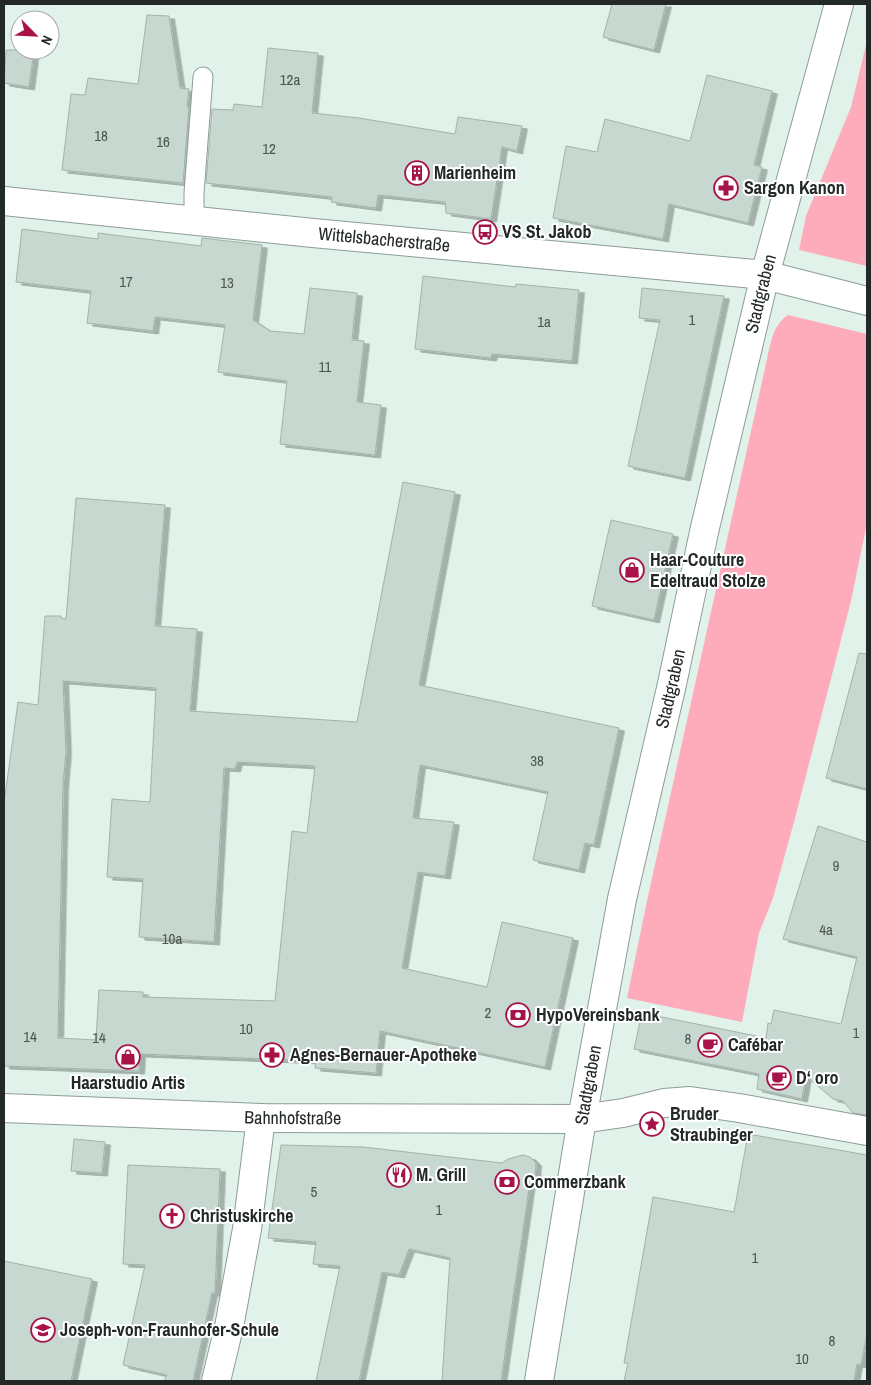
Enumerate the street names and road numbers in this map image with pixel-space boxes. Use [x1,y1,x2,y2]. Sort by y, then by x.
street label: Wittelsbacherstraße [317,221,451,258]
street label: Stadtgraben [739,251,782,336]
street label: Stadtgraben [649,647,691,731]
street label: Stadtgraben [568,1043,607,1127]
street label: Bahnhofstraße [244,1104,341,1130]

